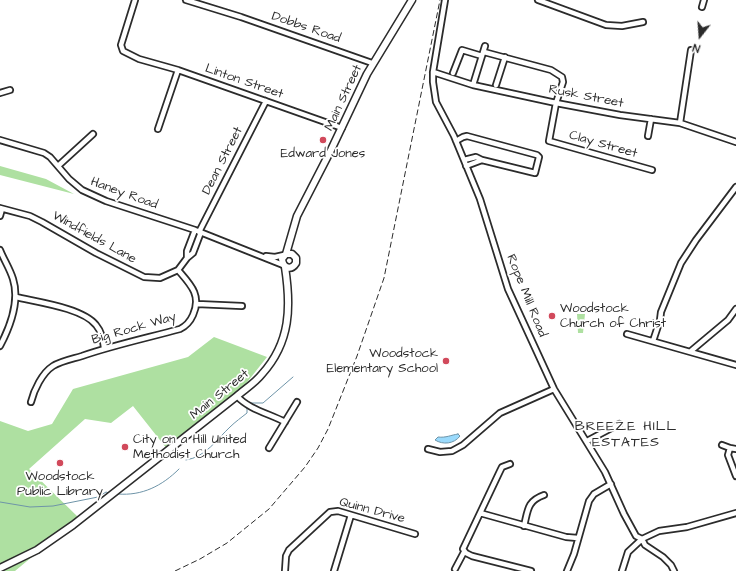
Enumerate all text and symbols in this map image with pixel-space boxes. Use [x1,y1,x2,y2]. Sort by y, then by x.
street label: Dobbs Road [269,9,343,47]
north arrow [680,16,720,56]
text: N [691,40,702,56]
street label: Linton Street [203,61,285,103]
street label: Main Street [322,62,366,134]
street label: Rusk Street [547,82,625,112]
street label: Dean Street [199,125,247,197]
street label: Clay Street [567,128,639,162]
marker: Edward Jones [318,135,328,145]
place label: Edward Jones [281,146,365,162]
street label: Haney Road [88,175,160,213]
street label: Windfields Lane [49,208,139,268]
street label: Rope Mill Road [502,252,550,340]
place label: Woodstock Church of Christ [560,301,666,332]
street label: Big Rock Way [90,309,178,349]
marker: Woodstock Church of Christ [547,311,557,321]
place label: Woodstock Elementary School [327,346,438,377]
marker: Woodstock Elementary School [441,356,451,366]
street label: Main Street [187,367,253,423]
district label: BREEZE HILL ESTATES [575,419,677,452]
place label: City on a Hill United Methodist Church [133,432,246,463]
marker: City on a Hill United Methodist Church [120,442,130,452]
marker: Woodstock Public Library [55,458,65,468]
place label: Woodstock Public Library [17,469,103,500]
street label: Quinn Drive [337,495,407,527]

